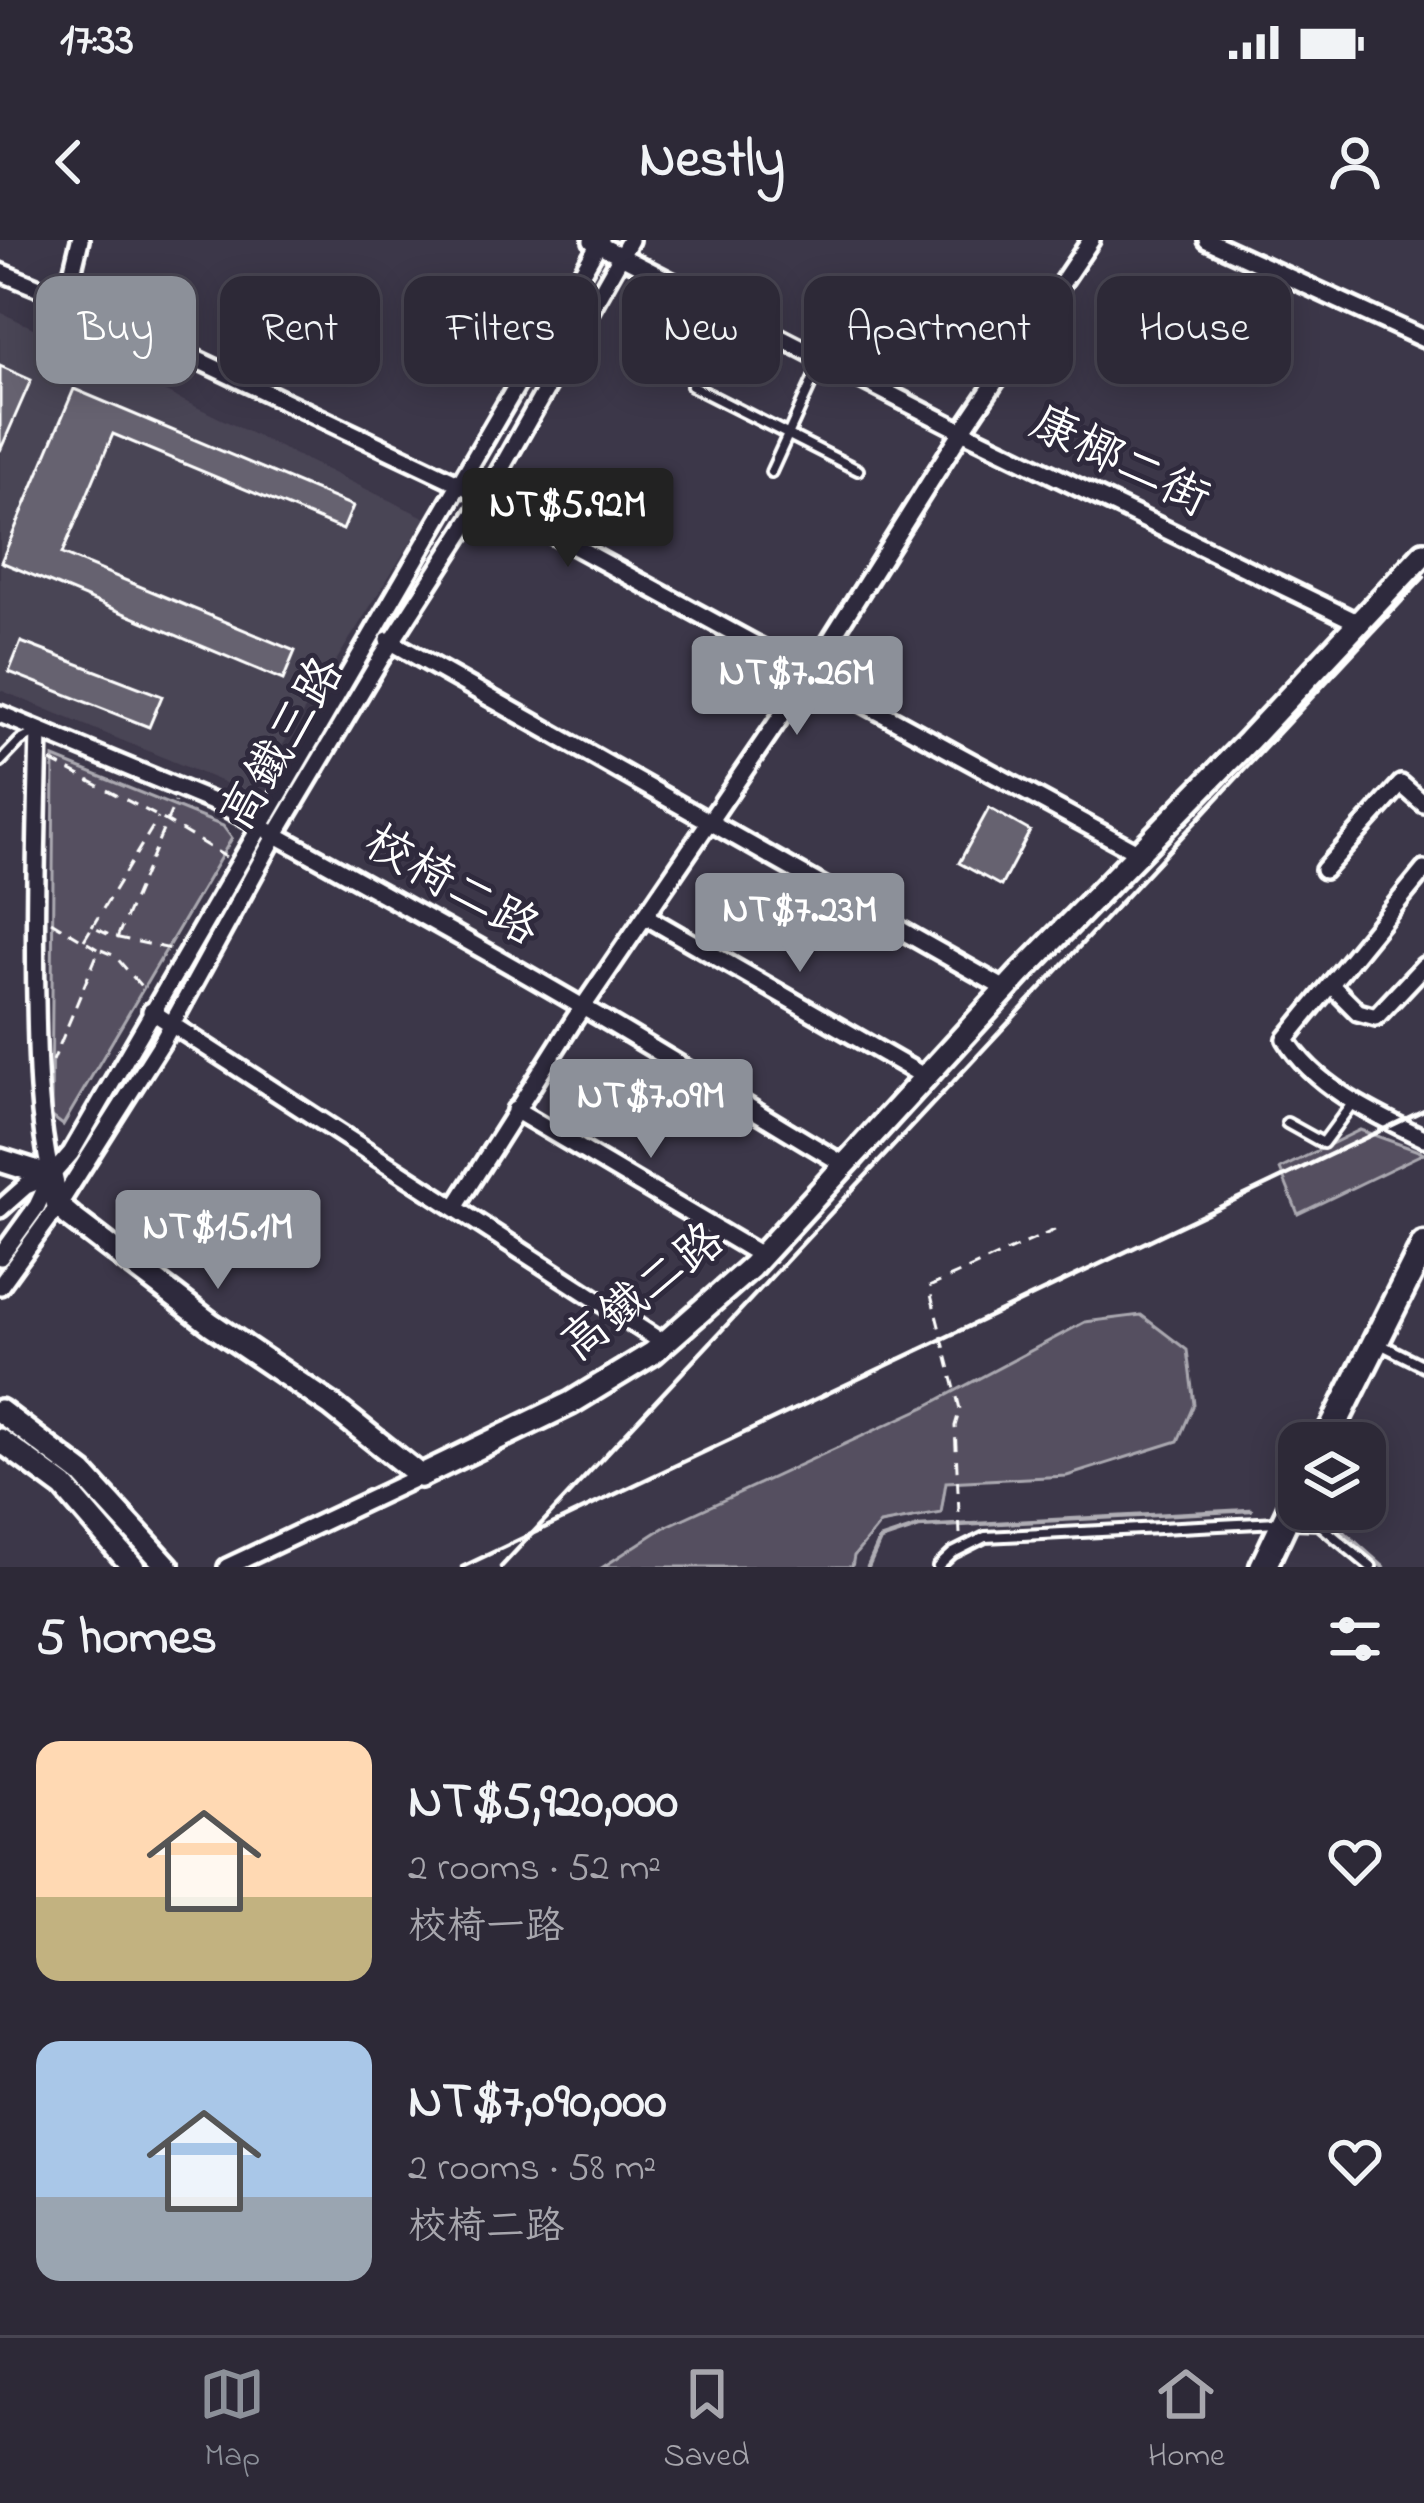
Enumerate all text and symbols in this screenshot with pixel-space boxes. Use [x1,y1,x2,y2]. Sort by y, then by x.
text: 17:33 [60,9,134,75]
text: Nestly [639,123,785,201]
icon: back [36,129,102,195]
icon: person [1322,129,1388,195]
chip: Buy [36,276,196,384]
chip: Rent [220,276,380,384]
chip: Filters [404,276,598,384]
chip: New [622,276,780,384]
chip: Apartment [804,276,1073,384]
chip: House [1097,276,1291,384]
street label: 康榔二街 [1017,389,1221,537]
pin: NT$5.92M [444,468,692,570]
text: NT$5.92M [489,478,647,535]
pin: NT$7.26M [673,636,921,738]
street label: 高鐵三路 [205,645,363,845]
text: NT$7.26M [719,646,875,703]
street label: 校椅二路 [350,809,552,965]
pin: NT$7.23M [676,873,924,975]
text: NT$7.23M [722,883,878,940]
pin: NT$7.09M [527,1059,775,1161]
text: NT$7.09M [577,1069,725,1126]
pin: NT$15.1M [94,1190,342,1292]
text: NT$15.1M [142,1200,294,1257]
street label: 高鐵二路 [547,1207,741,1381]
map controls [1278,1422,1386,1530]
button: layers [1278,1422,1386,1530]
text: 5 homes [36,1602,217,1677]
icon: filters [1322,1606,1388,1672]
text: NT$5,920,000 [408,1766,678,1841]
icon: home [132,1789,276,1933]
icon: heart [1322,1828,1388,1894]
text: 2 rooms · 52 m² [408,1841,661,1898]
text: 校椅一路 [408,1900,564,1957]
text: NT$7,090,000 [408,2066,667,2141]
icon: home [132,2089,276,2233]
icon: heart [1322,2128,1388,2194]
text: 2 rooms · 58 m² [408,2141,656,2198]
text: 校椅二路 [408,2200,564,2257]
tab: Map [199,2361,265,2481]
tab: Saved [664,2361,750,2481]
tab: Home [1148,2361,1225,2481]

